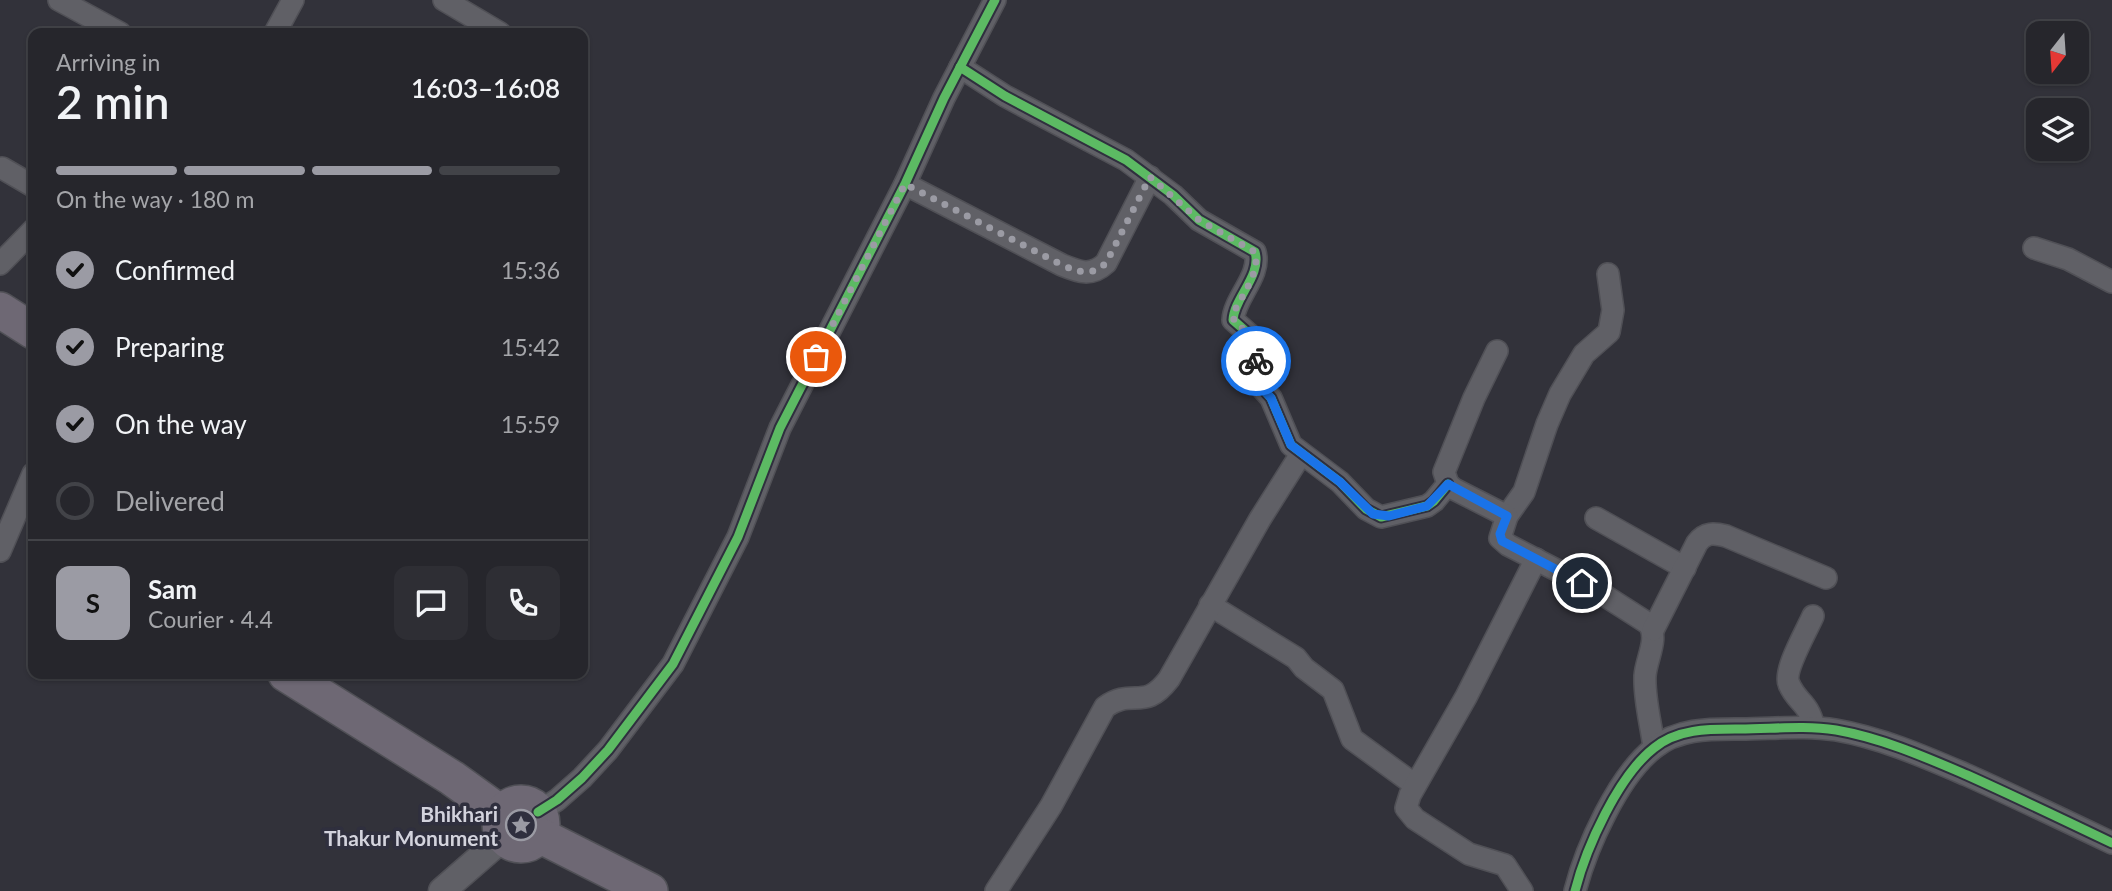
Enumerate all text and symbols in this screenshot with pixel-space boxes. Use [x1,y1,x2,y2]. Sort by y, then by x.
north arrow [2026,21,2090,84]
map controls [2026,21,2089,161]
text: Arriving in [56,48,160,76]
text: 16:03–16:08 [411,72,560,104]
text: 2 min [56,74,170,129]
button: layers [2026,98,2089,161]
text: On the way · 180 m [56,185,255,213]
icon: check [56,251,94,289]
text: Confirmed [115,254,235,286]
text: 15:36 [501,256,560,284]
courier [1221,326,1291,396]
pin [786,327,846,387]
icon: check [56,328,94,366]
text: Preparing [115,331,224,363]
text: 15:42 [501,333,560,361]
icon: bag [797,338,835,376]
icon: bike [1237,342,1275,380]
icon: check [56,405,94,443]
text: On the way [115,408,247,440]
text: 15:59 [501,410,560,438]
text: Delivered [115,485,225,517]
pin [1552,553,1612,613]
icon: home [1563,564,1601,602]
button: chat [394,566,468,640]
button: phone [486,566,560,640]
text: Sam [148,573,197,605]
text: S [86,587,100,619]
text: Courier · 4.4 [148,605,273,633]
place label: Bhikhari Thakur Monument [324,801,498,850]
place icon: Bhikhari Thakur Monument [504,808,538,842]

